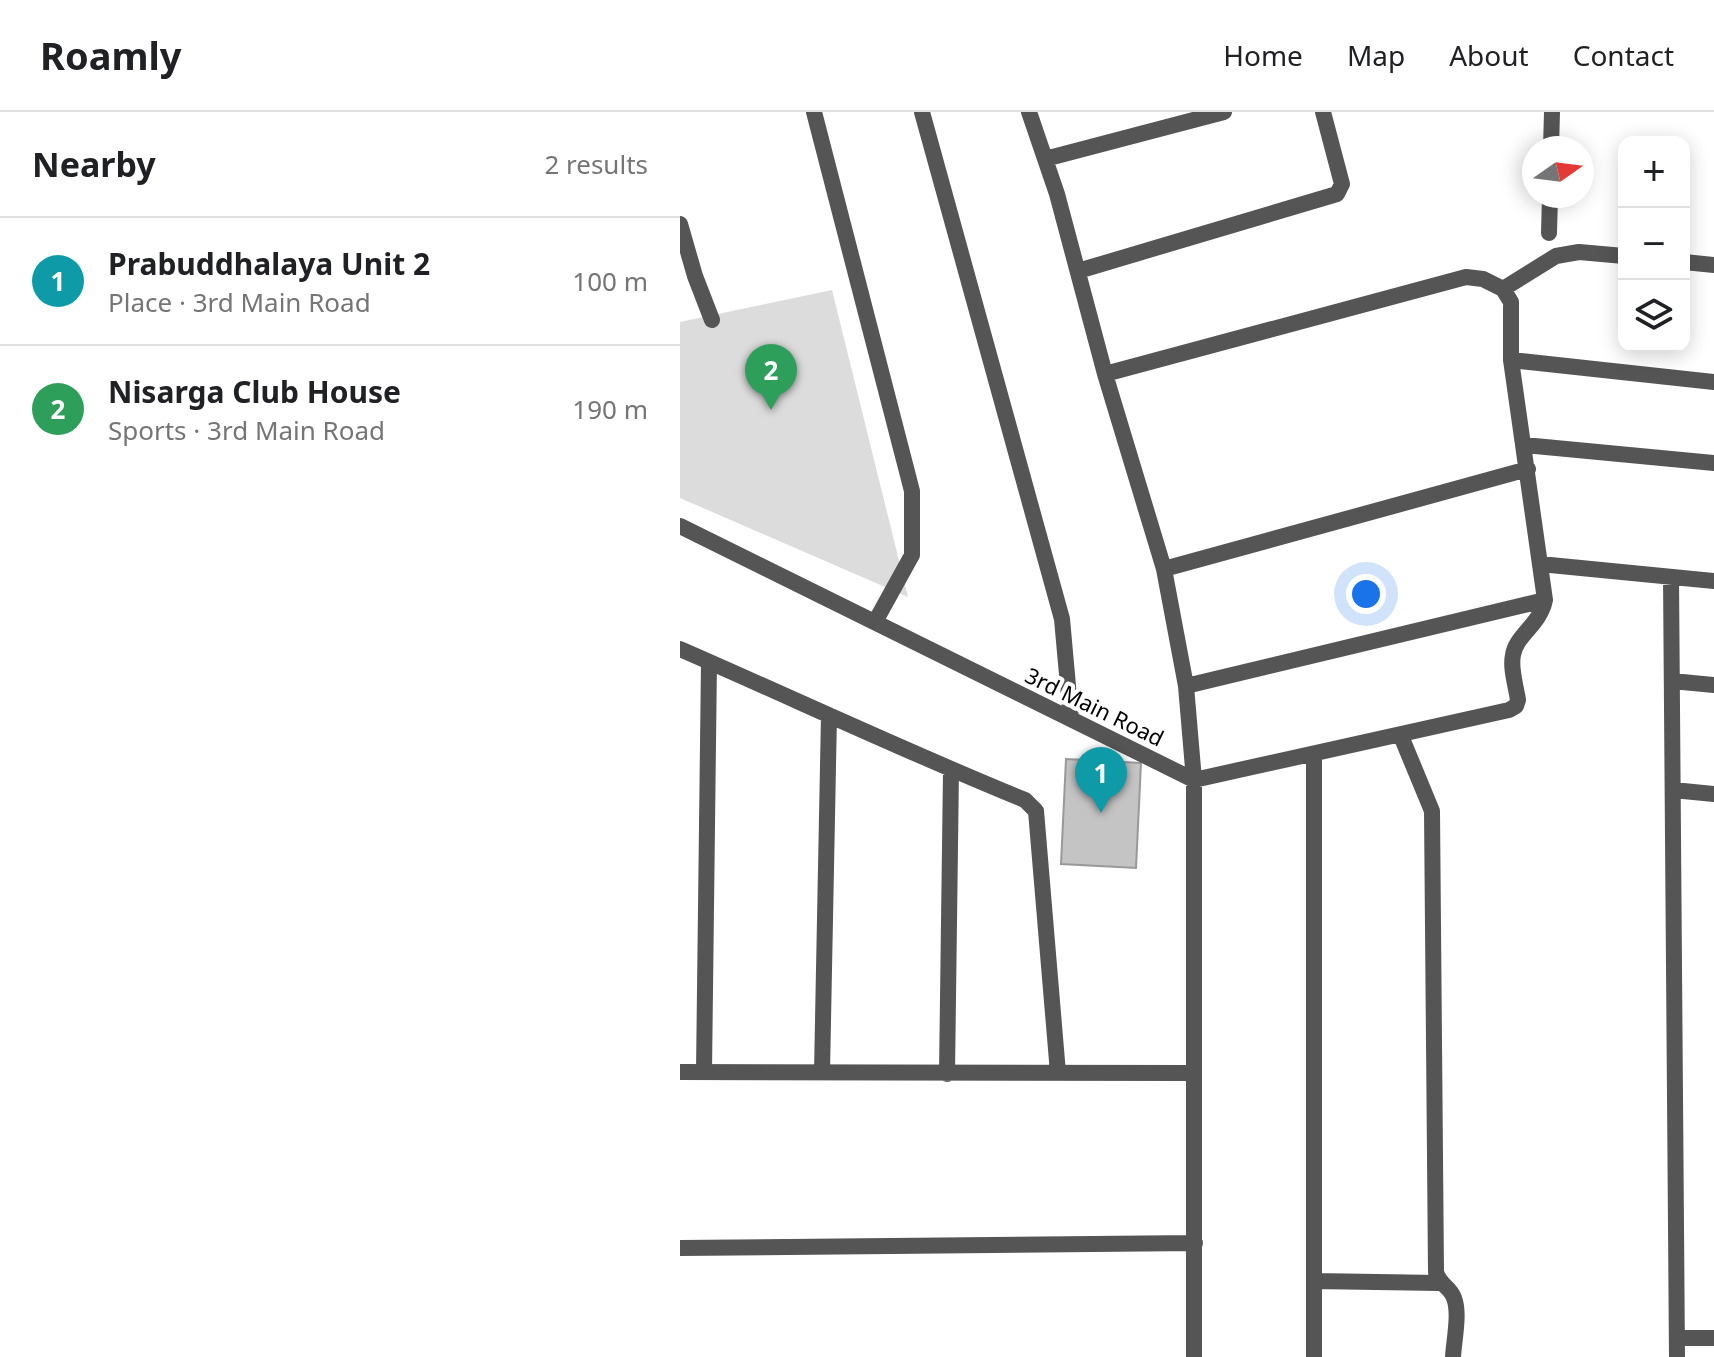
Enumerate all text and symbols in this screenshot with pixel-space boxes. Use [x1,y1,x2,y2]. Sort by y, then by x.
text: Roamly [40,29,182,81]
text: Home [1223,36,1303,74]
text: Map [1347,36,1405,74]
text: About [1449,36,1529,74]
text: Contact [1573,36,1674,74]
north arrow [1522,136,1594,208]
map controls [1618,136,1690,352]
button: + [1618,136,1690,208]
text: Nearby [32,141,156,187]
text: 2 results [544,146,648,182]
button: − [1618,208,1690,280]
text: Prabuddhalaya Unit 2 [108,243,430,284]
text: 1 [51,263,65,299]
text: 100 m [572,263,648,299]
button: layers [1618,280,1690,352]
text: Place · 3rd Main Road [108,284,371,320]
pin: 2 [745,344,797,410]
text: Nisarga Club House [108,371,401,412]
text: 2 [51,391,65,427]
text: 190 m [572,391,648,427]
text: Sports · 3rd Main Road [108,412,385,448]
your location [1346,574,1386,614]
street label: 3rd Main Road [1021,659,1169,753]
pin: 1 [1075,747,1127,813]

